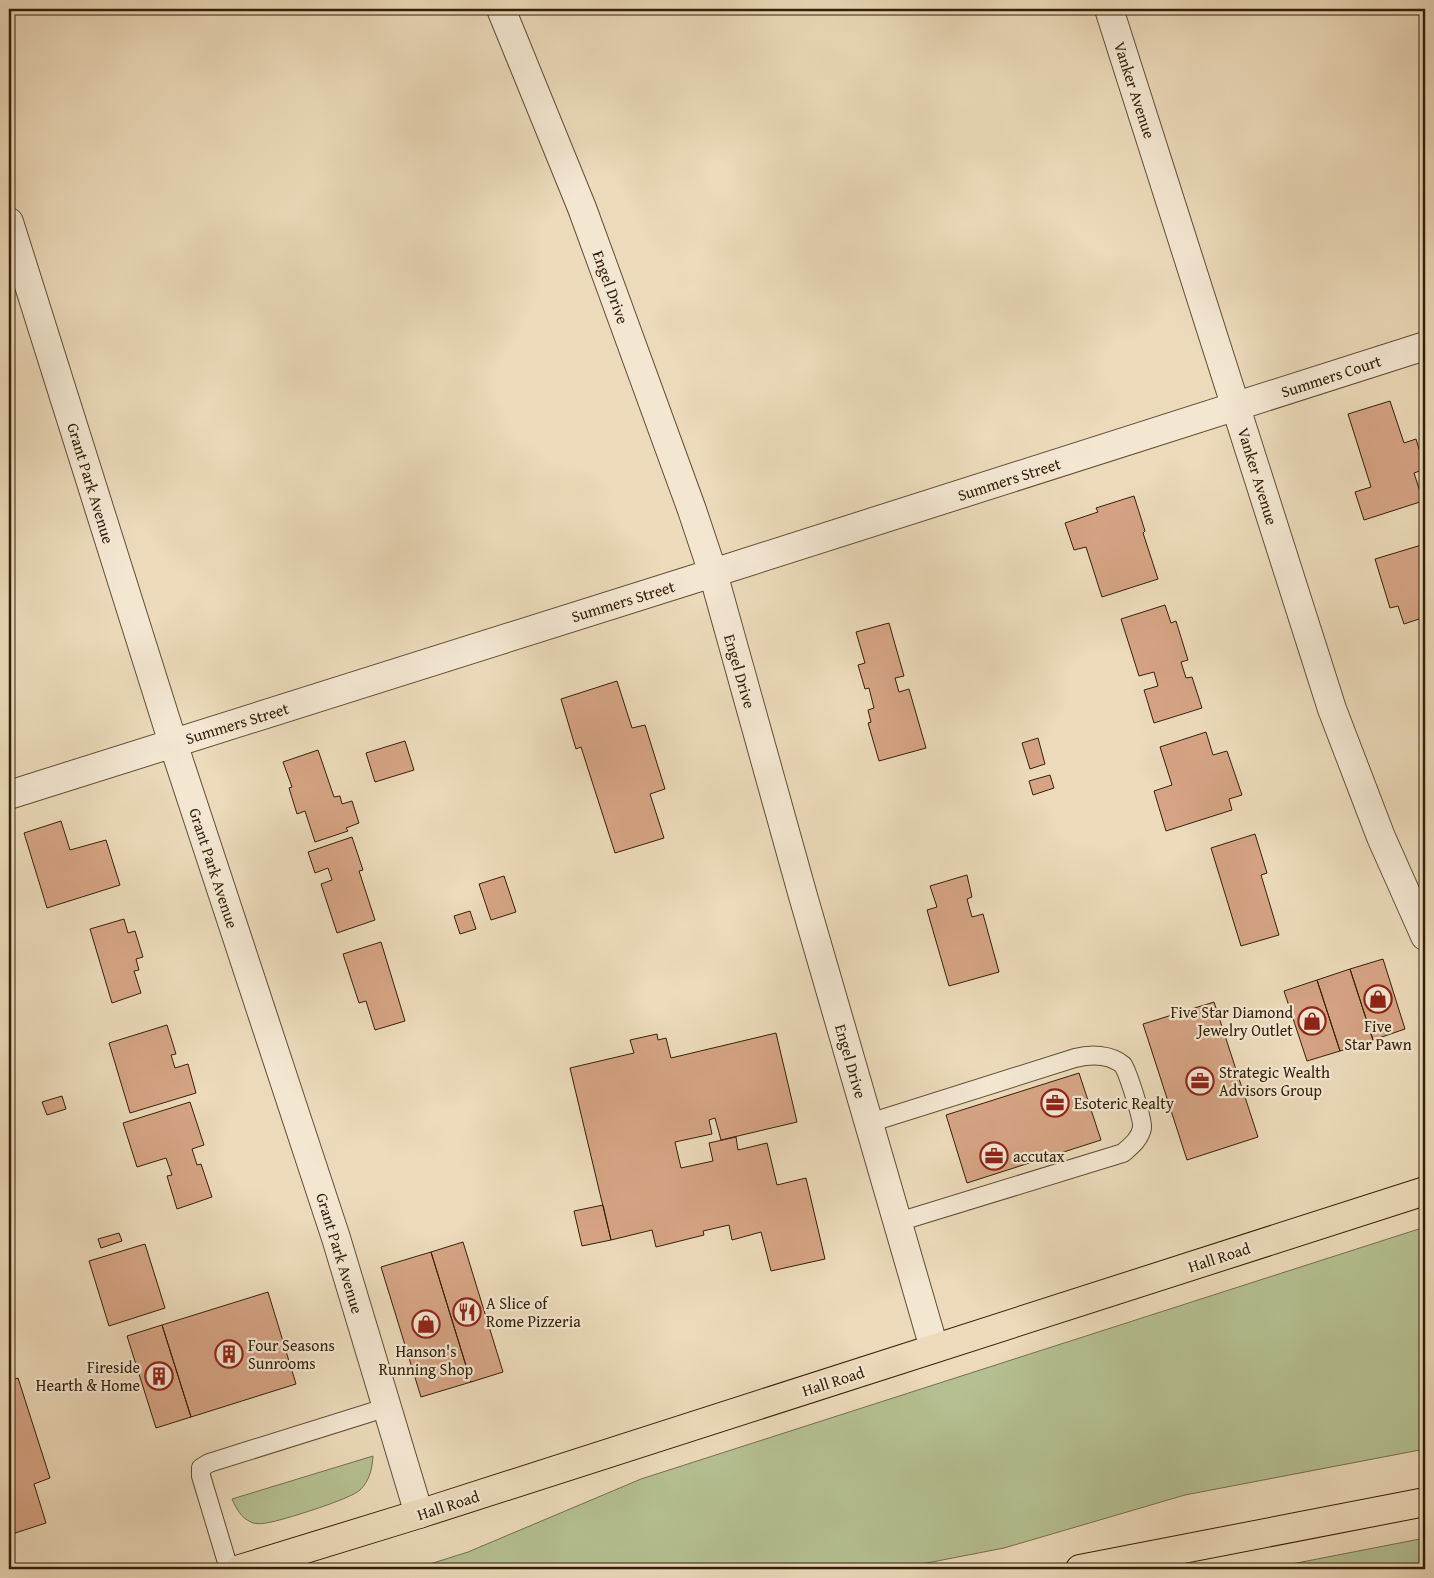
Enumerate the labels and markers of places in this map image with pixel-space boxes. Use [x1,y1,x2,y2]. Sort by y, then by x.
shop icon: Five Star Pawn [1363,984,1393,1014]
place label: Five Star Diamond Jewelry Outlet [1170,1000,1293,1042]
shop icon: Five Star Diamond Jewelry Outlet [1297,1006,1327,1036]
place label: Five Star Pawn [1344,1014,1412,1056]
place label: Strategic Wealth Advisors Group [1219,1060,1330,1102]
office icon: Strategic Wealth Advisors Group [1185,1066,1215,1096]
office icon: Esoteric Realty [1040,1088,1070,1118]
place label: Esoteric Realty [1074,1091,1174,1115]
office icon: accutax [979,1141,1009,1171]
place label: accutax [1013,1144,1066,1168]
place label: A Slice of Rome Pizzeria [486,1291,581,1333]
restaurant icon: A Slice of Rome Pizzeria [452,1297,482,1327]
shop icon: Hanson's Running Shop [411,1309,441,1339]
place label: Four Seasons Sunrooms [248,1333,335,1375]
building icon: Four Seasons Sunrooms [214,1339,244,1369]
place label: Hanson's Running Shop [379,1339,474,1381]
place label: Fireside Hearth & Home [36,1355,140,1397]
building icon: Fireside Hearth & Home [144,1361,174,1391]

